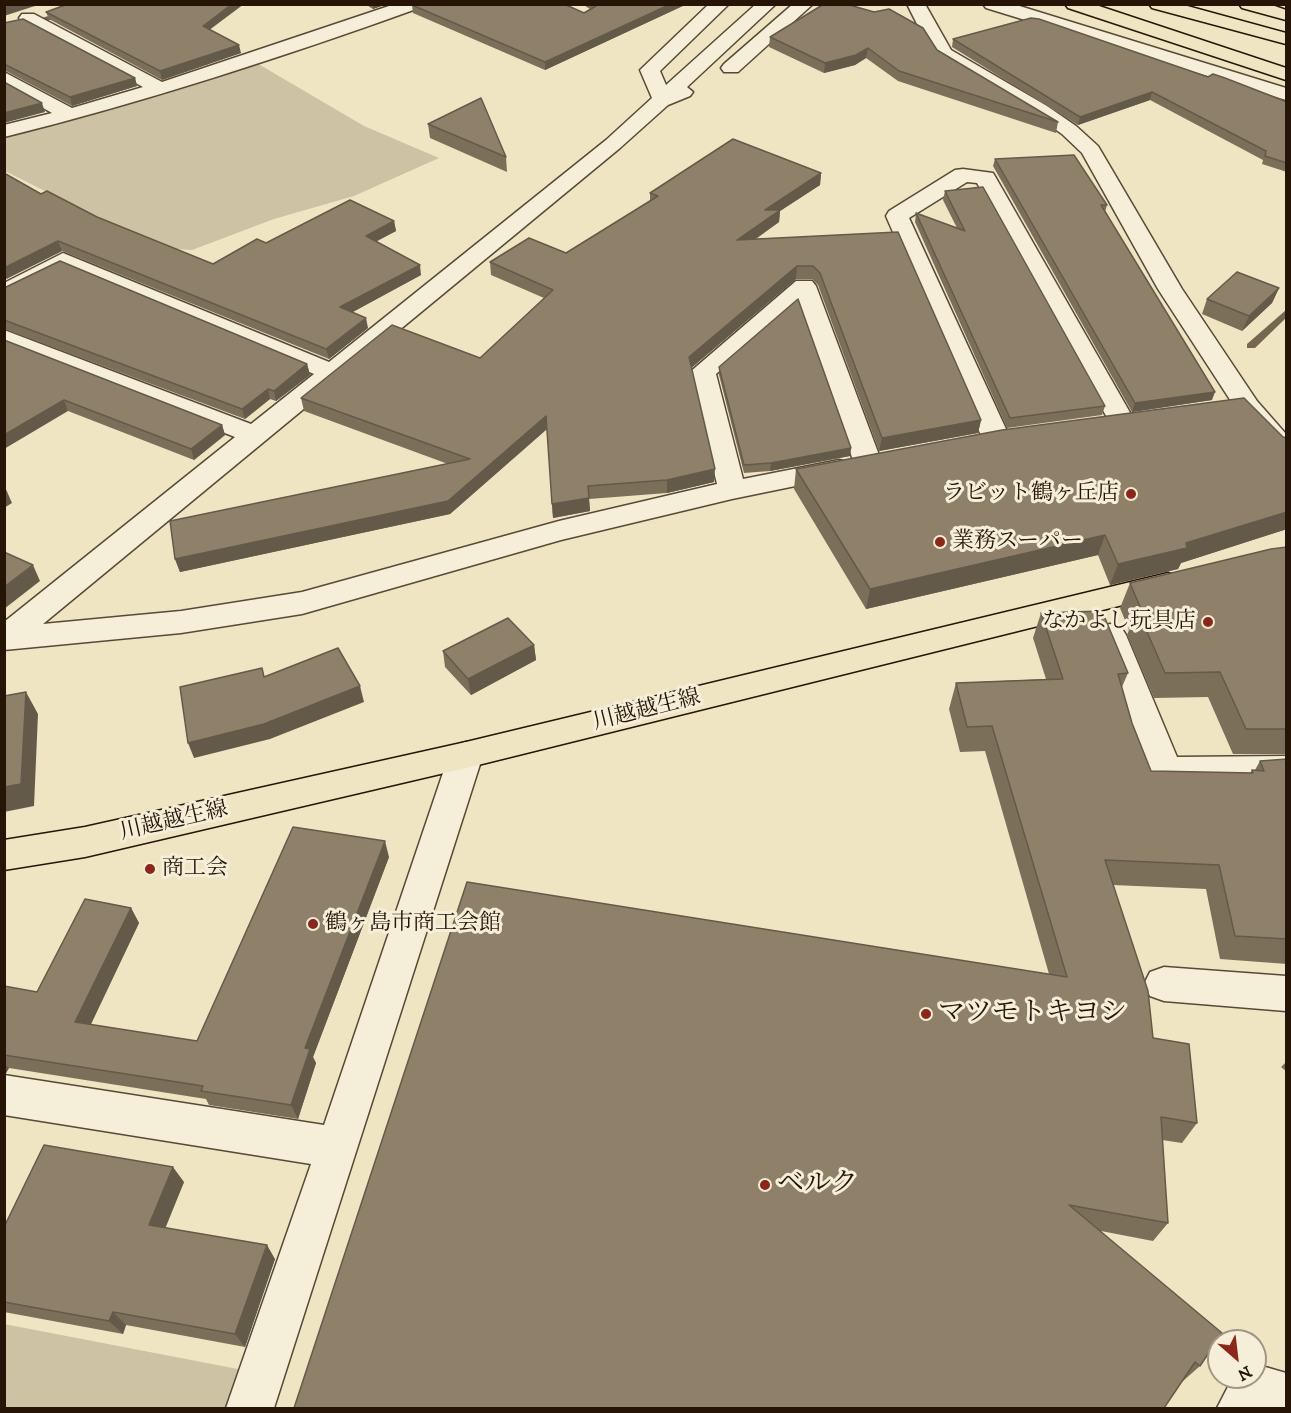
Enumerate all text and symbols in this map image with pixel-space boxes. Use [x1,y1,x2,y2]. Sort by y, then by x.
place label: ラビット鶴ヶ丘店 [943,481,1119,507]
marker: ラビット鶴ヶ丘店 [1124,487,1138,501]
place label: 業務スーパー [952,529,1083,555]
marker: 業務スーパー [933,535,947,549]
place label: なかよし玩具店 [1042,609,1196,635]
marker: なかよし玩具店 [1201,615,1215,629]
street label: 川越越生線 [590,685,704,737]
street label: 川越越生線 [117,797,231,847]
place label: 商工会 [162,856,228,882]
marker: 商工会 [143,862,157,876]
place label: 鶴ヶ島市商工会館 [325,911,501,937]
marker: 鶴ヶ島市商工会館 [306,917,320,931]
place label: マツモトキヨシ [938,998,1127,1030]
marker: マツモトキヨシ [919,1007,933,1021]
place label: ベルク [777,1169,858,1201]
marker: ベルク [758,1178,772,1192]
north arrow [1207,1329,1267,1389]
text: N [1234,1361,1255,1385]

